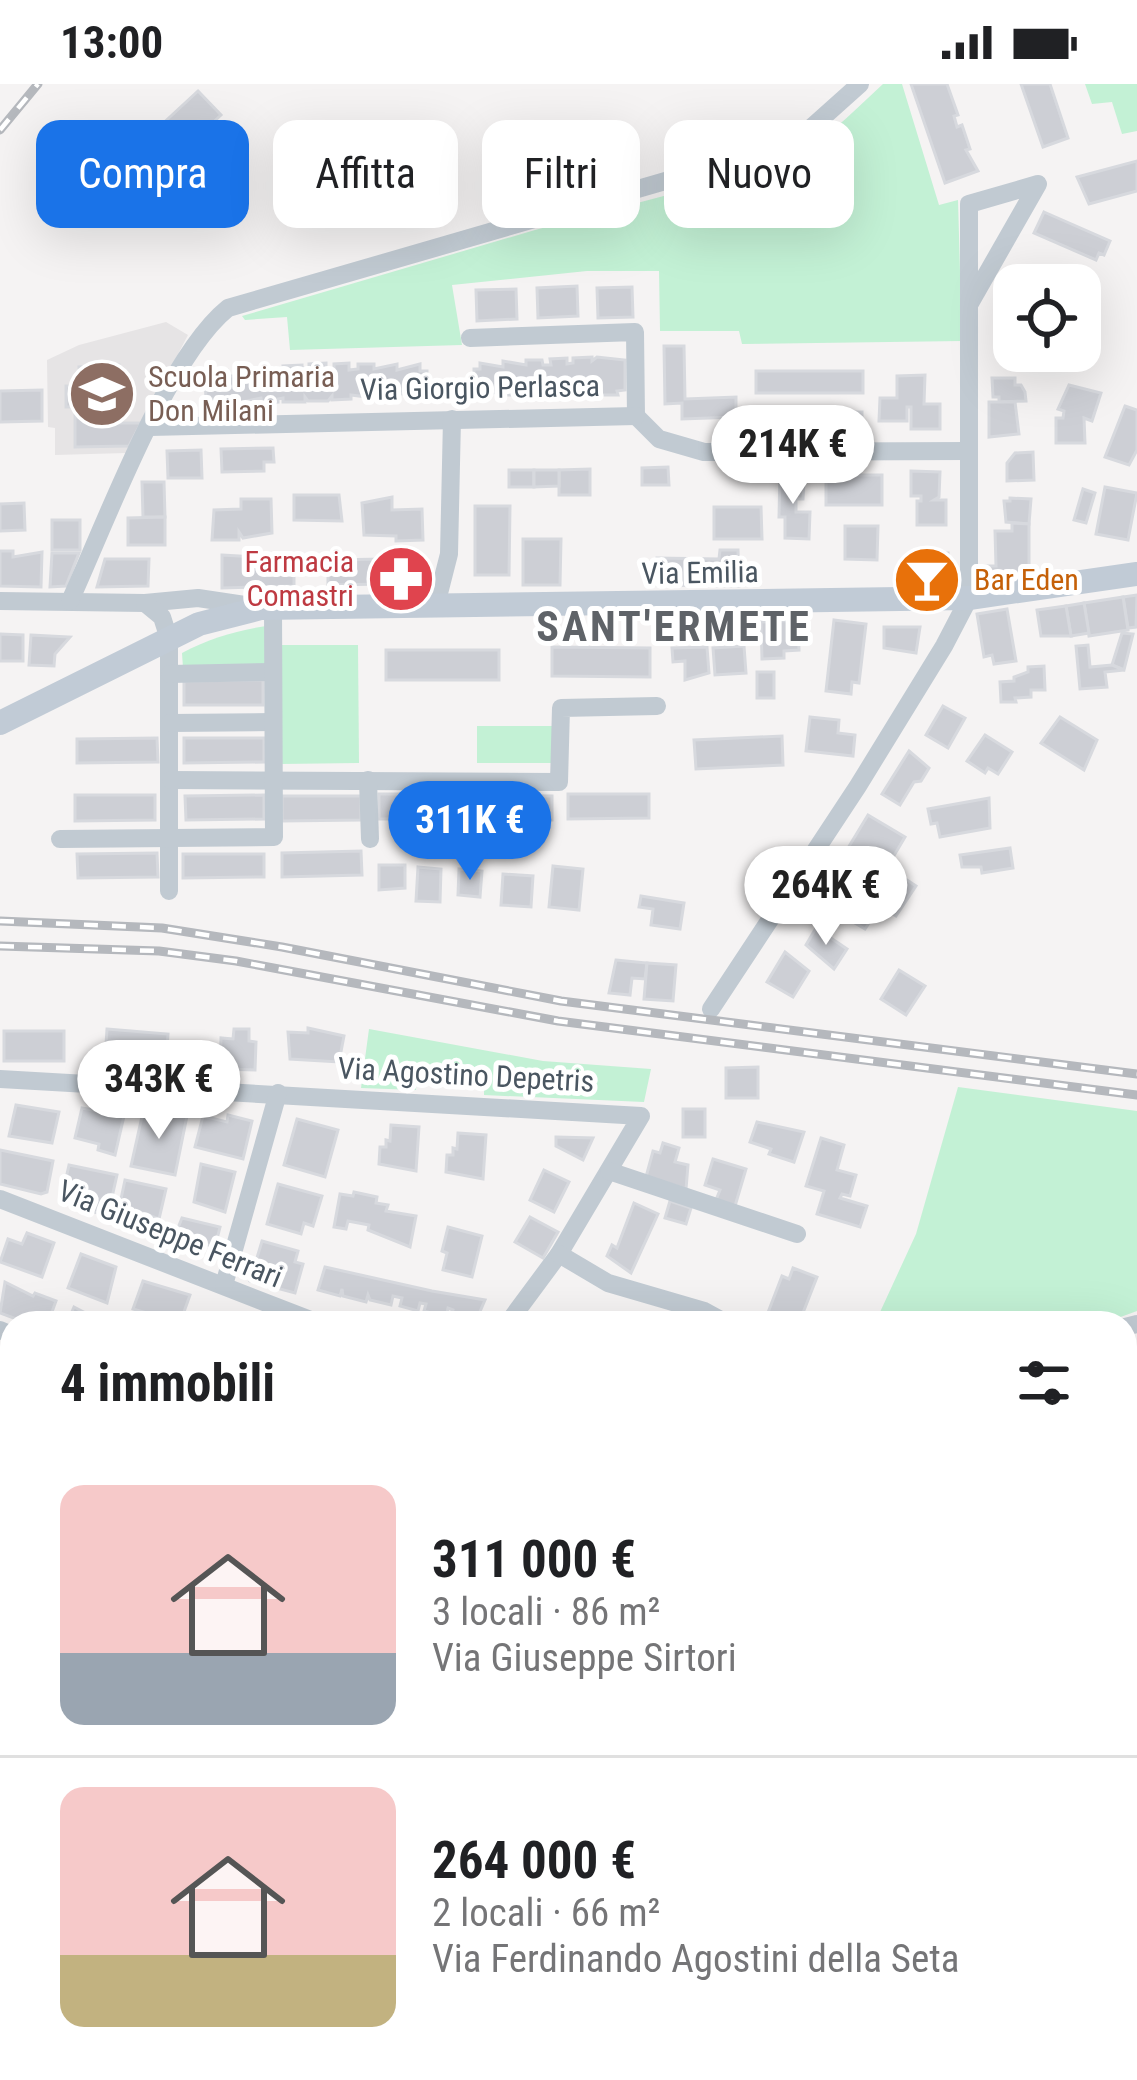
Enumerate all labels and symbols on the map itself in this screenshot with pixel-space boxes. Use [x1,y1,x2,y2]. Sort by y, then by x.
school or university icon: Scuola Primaria Don Milani [67,359,137,429]
place label: Scuola Primaria Don Milani [148,359,335,428]
street label: Via Giorgio Perlasca [360,368,600,407]
pin: 214K € [695,405,891,507]
place label: Farmacia Comastri [244,544,354,613]
pharmacy icon: Farmacia Comastri [366,544,436,614]
bar icon: Bar Eden [892,545,962,615]
street label: Via Emilia [641,554,759,591]
place label: Bar Eden [974,562,1079,597]
district label: SANT'ERMETE [536,602,812,651]
pin: 311K € [372,781,568,883]
pin: 264K € [728,846,924,948]
pin: 343K € [61,1040,257,1142]
street label: Via Agostino Depetris [337,1050,595,1099]
street label: Via Giuseppe Ferrari [53,1173,287,1294]

